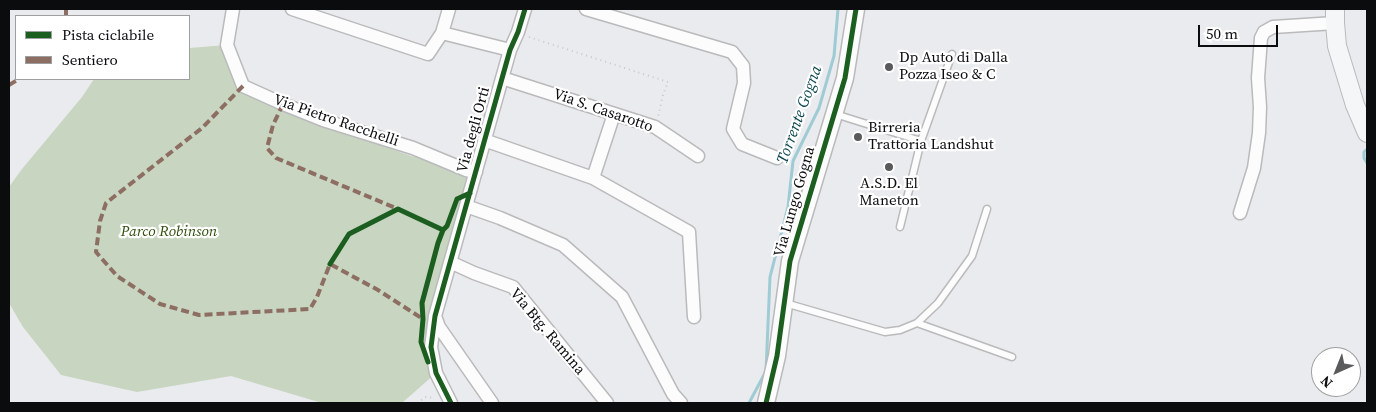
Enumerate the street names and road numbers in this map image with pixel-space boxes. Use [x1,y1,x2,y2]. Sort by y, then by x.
street label: Via degli Orti [454,85,494,175]
street label: Via S. Casarotto [551,86,655,136]
street label: Via Pietro Racchelli [271,91,401,151]
street label: Via Lungo Gogna [771,145,819,259]
street label: Via Btg. Ramina [506,285,588,379]

